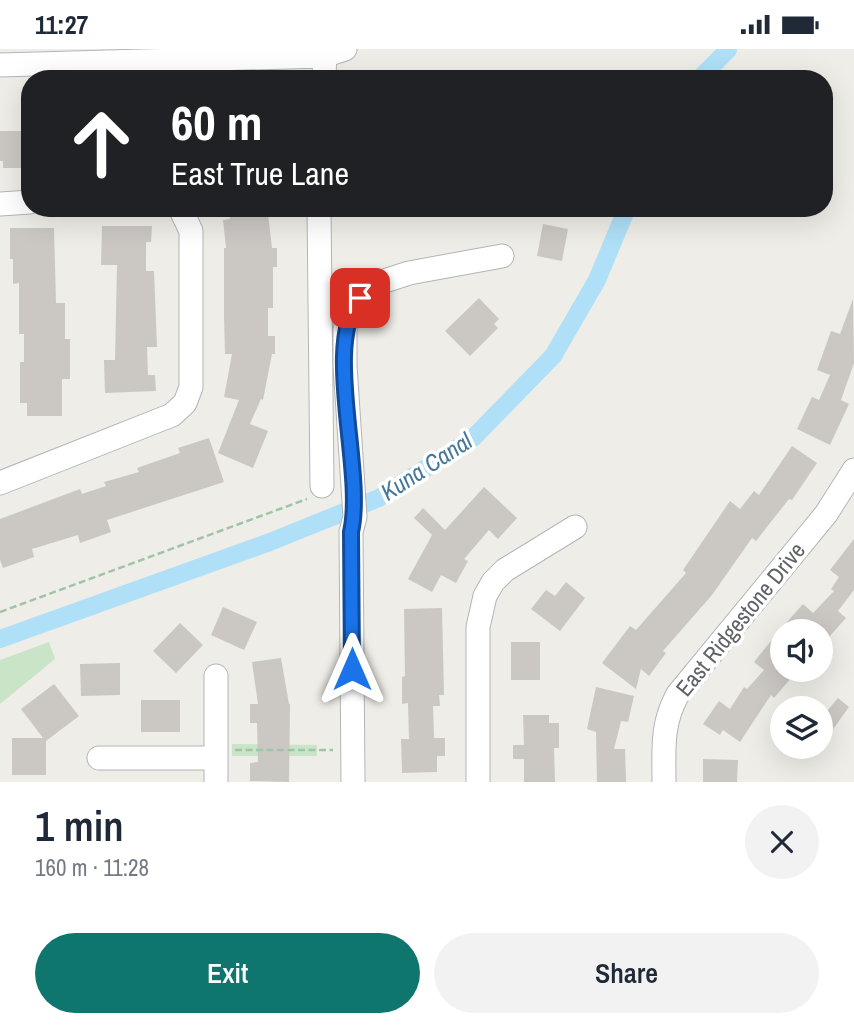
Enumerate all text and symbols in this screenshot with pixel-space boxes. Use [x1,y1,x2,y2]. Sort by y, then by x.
text: 11:27 [35,7,88,42]
text: 60 m [171,89,263,155]
icon: ahead [56,98,147,189]
text: East True Lane [171,152,349,195]
pin [330,268,390,328]
icon: arrive [341,279,379,317]
water label: Kuna Canal [374,424,478,507]
street label: East Ridgestone Drive [668,536,812,702]
map controls [770,619,833,759]
button: sound [770,619,833,682]
position arrow [315,632,389,706]
button: layers [770,696,833,759]
text: 1 min [35,798,124,854]
button: close [745,805,819,879]
text: 160 m · 11:28 [35,852,149,883]
button: Exit [35,933,420,1013]
button: Share [434,933,819,1013]

